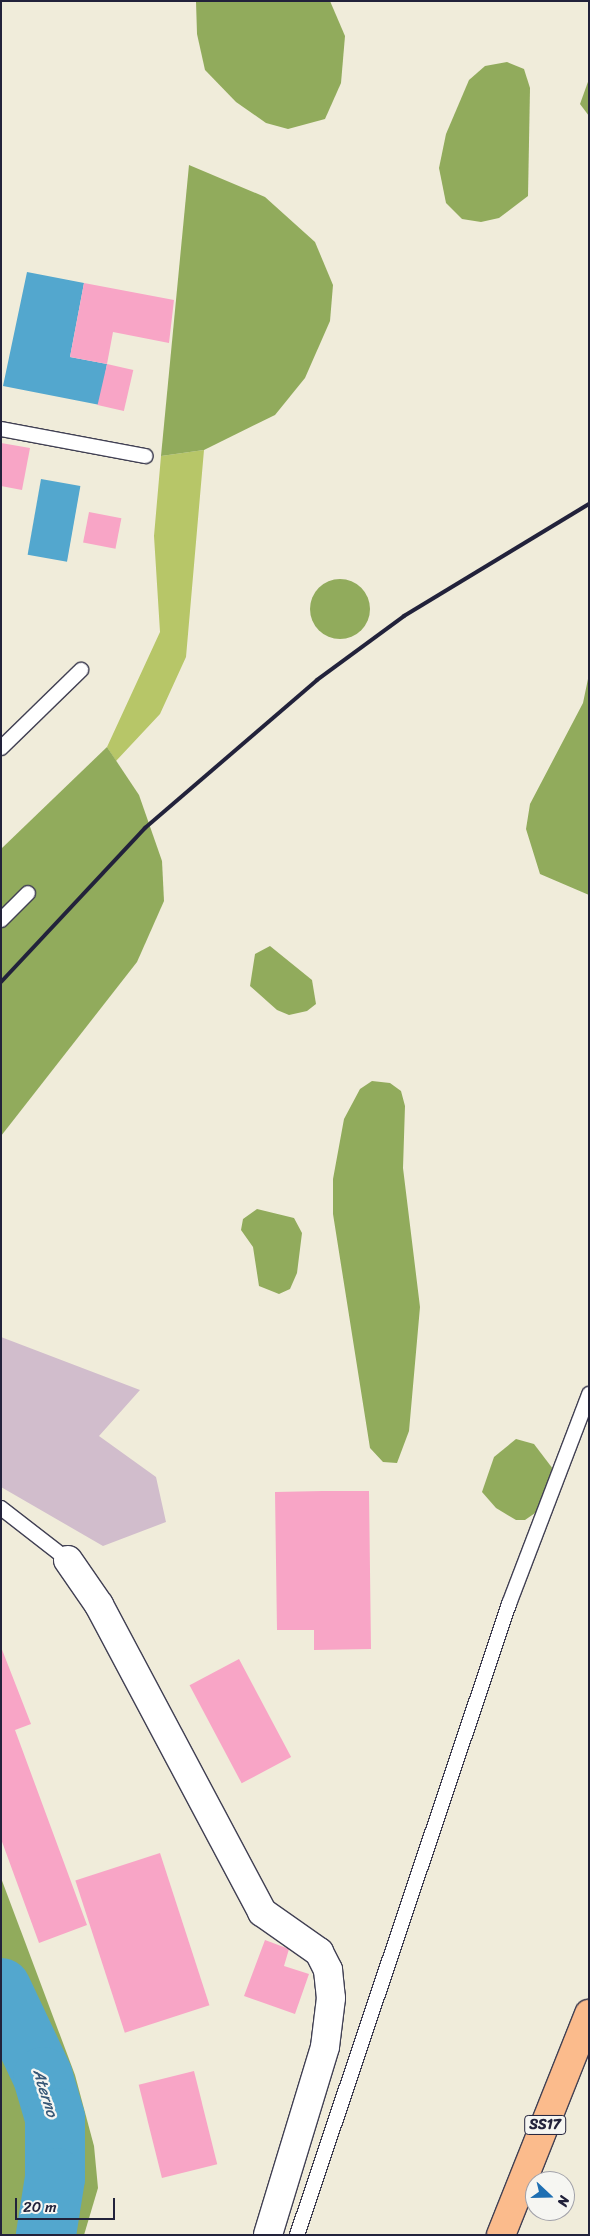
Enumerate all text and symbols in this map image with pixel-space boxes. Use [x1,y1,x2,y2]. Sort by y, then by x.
water label: Aterno [29,2067,61,2119]
road number: SS17 [524,2114,566,2136]
north arrow [525,2171,575,2221]
scale bar [18,2188,118,2220]
text: N [550,2192,577,2210]
text: 20 m [23,2194,57,2220]

